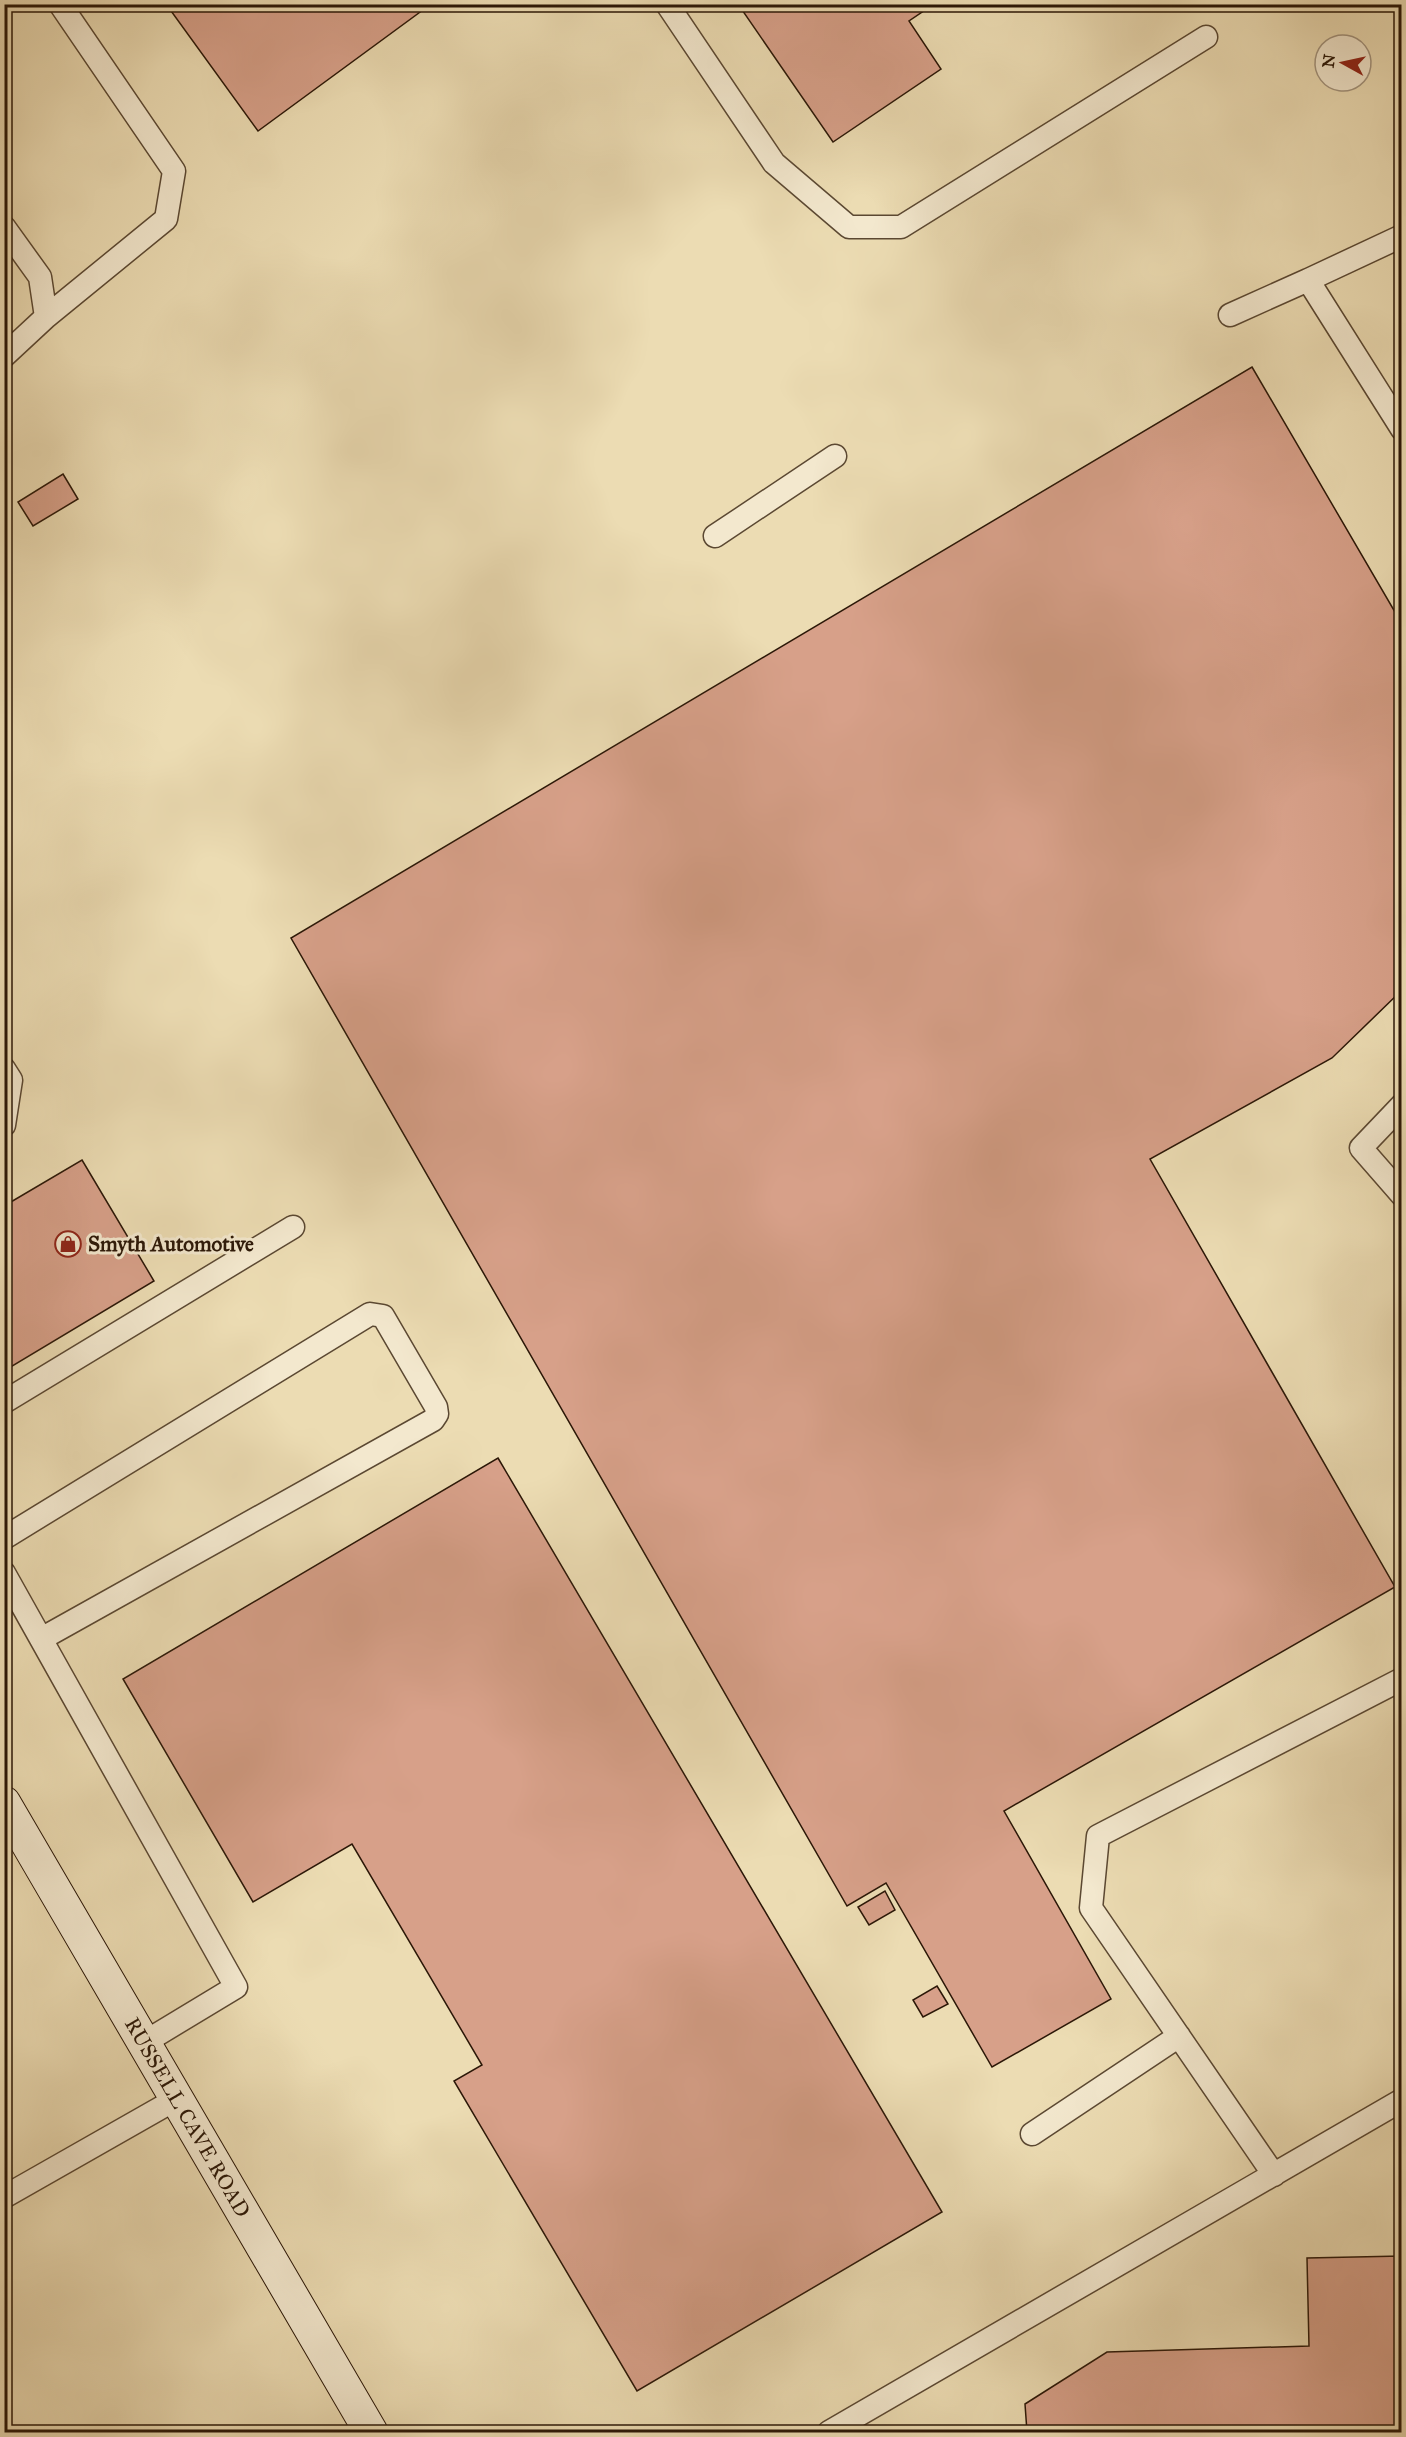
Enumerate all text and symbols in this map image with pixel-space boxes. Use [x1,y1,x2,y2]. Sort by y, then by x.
north arrow [1313,33,1373,93]
text: N [1318,53,1339,69]
shop icon: Smyth Automotive [53,1229,83,1259]
place label: Smyth Automotive [88,1231,254,1257]
street label: RUSSELL CAVE ROAD [119,2013,256,2222]

